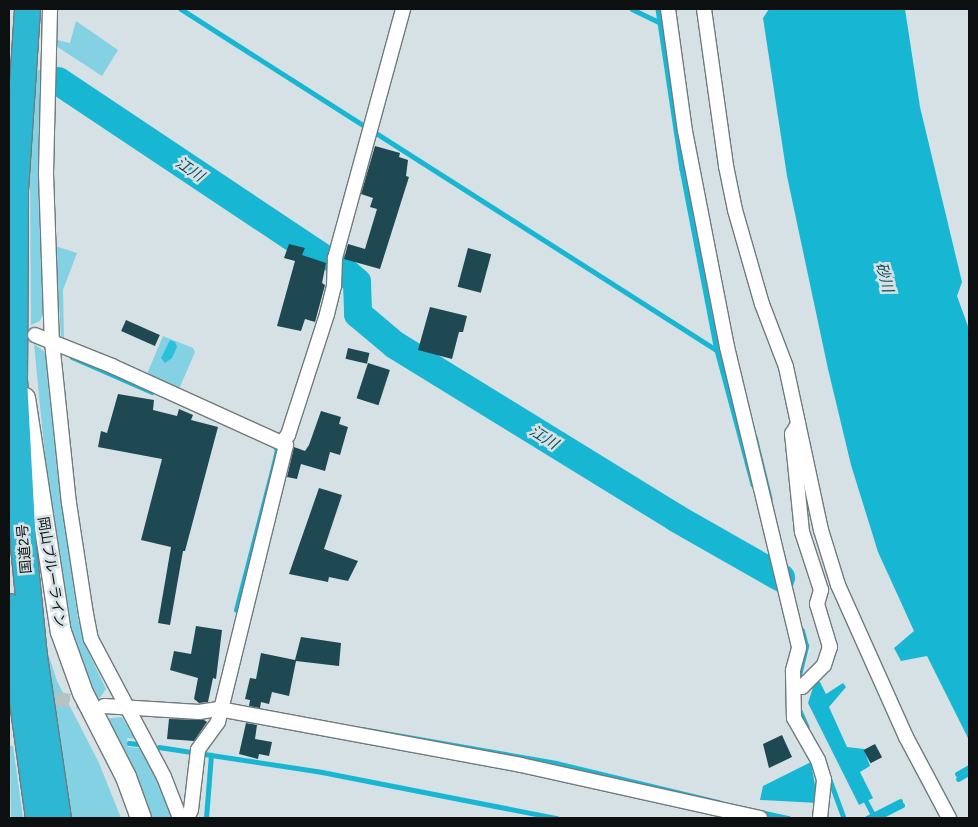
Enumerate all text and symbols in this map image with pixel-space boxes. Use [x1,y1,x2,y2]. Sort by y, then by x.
water label: 江川 [173,153,207,185]
water label: 砂川 [872,260,898,294]
water label: 江川 [527,421,561,453]
street label: 岡山ブルーライン [35,515,69,629]
street label: 国道2号 [13,523,35,575]

